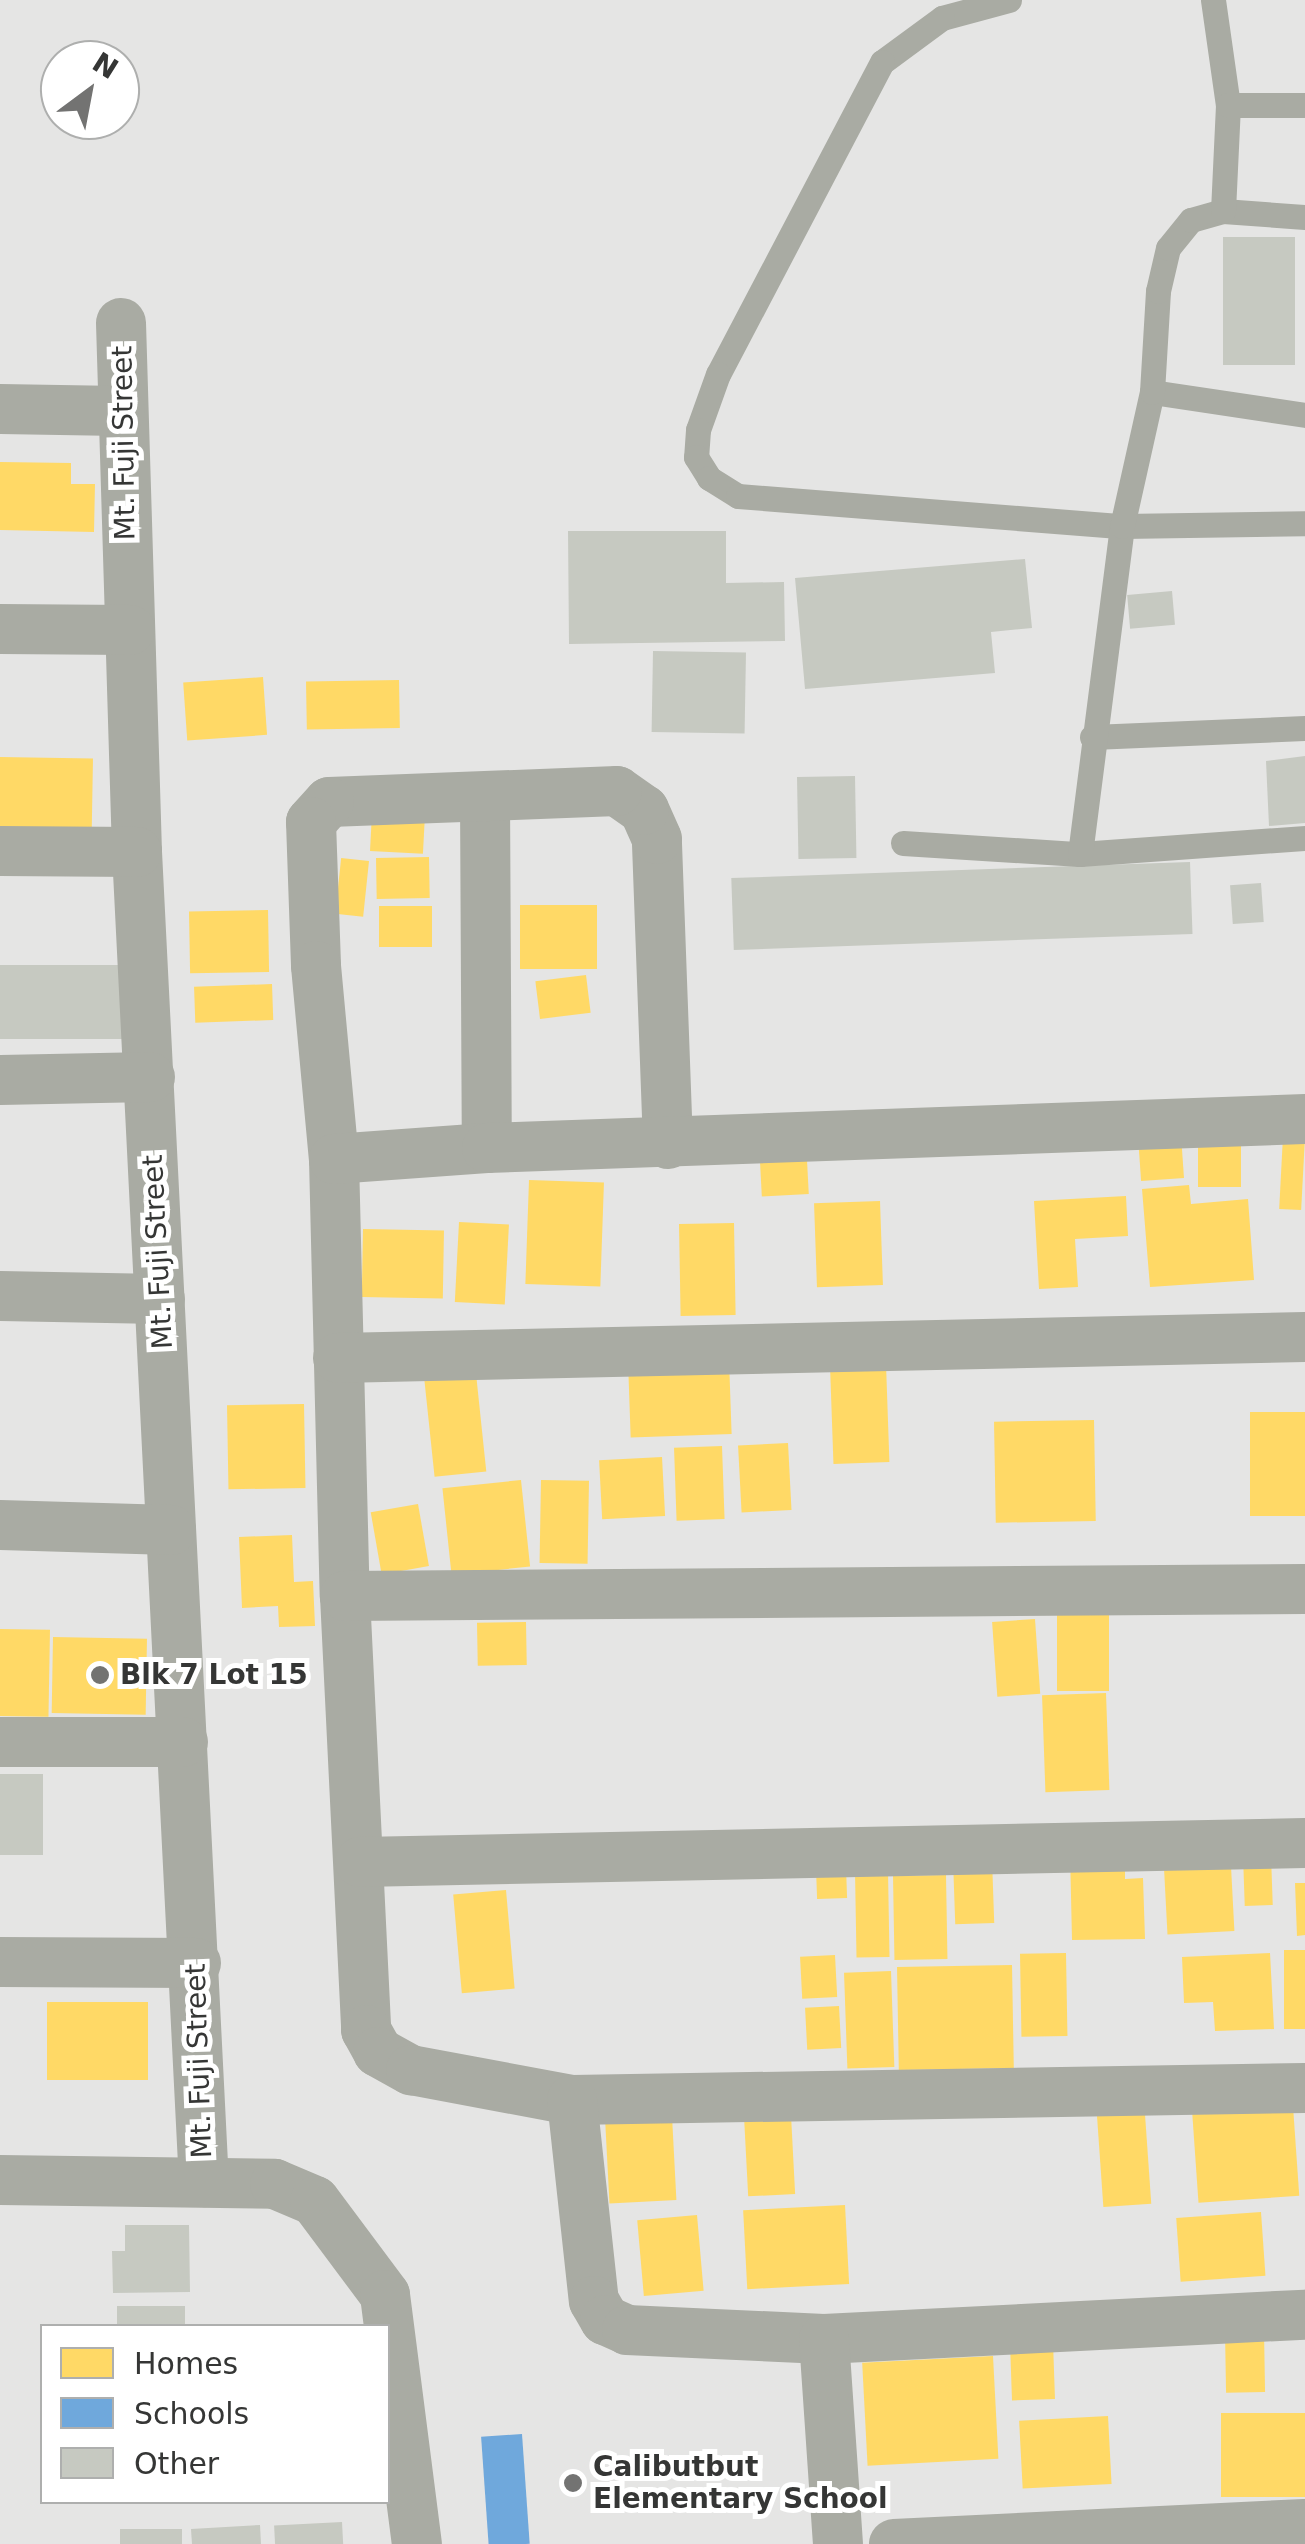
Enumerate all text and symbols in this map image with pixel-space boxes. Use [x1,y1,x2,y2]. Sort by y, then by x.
north arrow [40,40,140,140]
text: N [86,46,124,86]
street label: Mt. Fuji Street [106,345,142,541]
street label: Mt. Fuji Street [136,1154,180,1350]
place label: Blk 7 Lot 15 [120,1658,308,1692]
marker: Blk 7 Lot 15 [89,1664,111,1686]
street label: Mt. Fuji Street [179,1963,219,2159]
legend [40,2324,390,2504]
text: Homes [134,2346,238,2381]
text: Schools [134,2396,249,2431]
text: Other [134,2446,219,2481]
place label: Calibutbut Elementary School [593,2450,888,2516]
marker: Calibutbut Elementary School [562,2472,584,2494]

